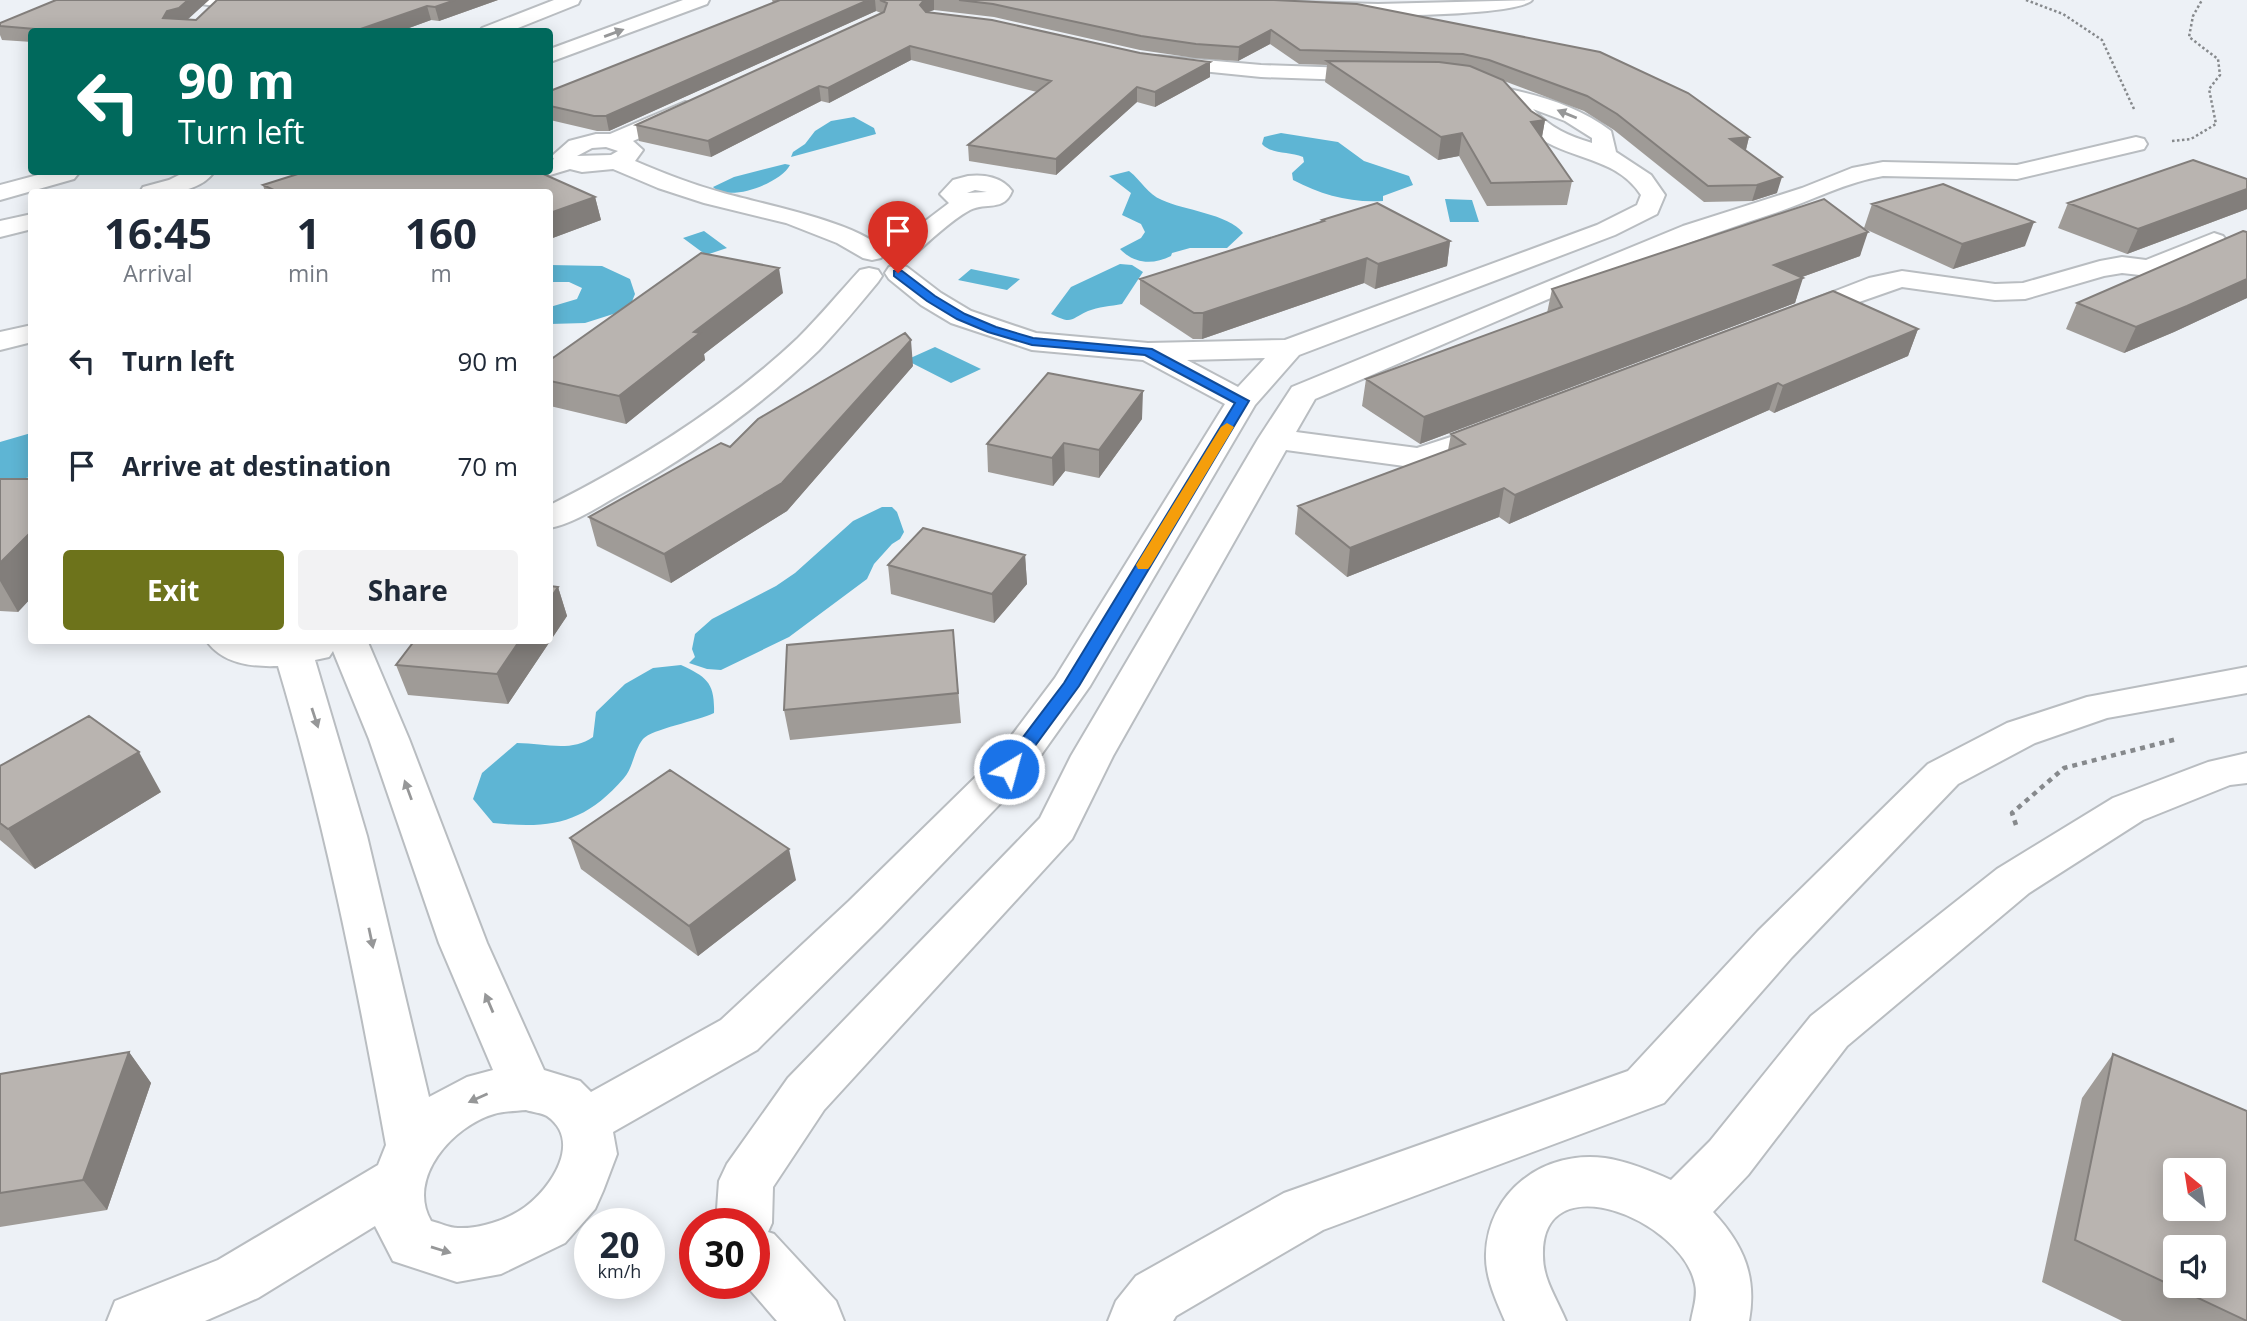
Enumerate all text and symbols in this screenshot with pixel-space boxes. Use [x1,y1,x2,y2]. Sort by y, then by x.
one-way arrow [603,27,624,38]
text: 90 m [178,47,295,113]
icon: left [63,56,154,147]
one-way arrow [1556,109,1577,120]
text: Turn left [178,110,304,153]
pin [868,201,928,273]
text: 16:45 [104,204,212,261]
text: 1 [296,204,321,261]
text: 160 [405,204,477,261]
icon: arrive [879,212,917,250]
text: Arrival [123,257,193,289]
text: min [288,257,329,289]
text: m [430,257,452,289]
icon: left [63,342,101,380]
text: Turn left [122,343,234,379]
text: 90 m [457,343,518,379]
icon: arrive [63,447,101,485]
text: Arrive at destination [122,448,391,484]
text: 70 m [457,448,518,484]
button: Exit [63,550,284,630]
button: Share [298,550,518,630]
one-way arrow [310,708,320,729]
position arrow [972,732,1046,806]
one-way arrow [402,780,413,801]
one-way arrow [366,927,377,949]
one-way arrow [483,992,494,1013]
one-way arrow [468,1092,488,1104]
north arrow [2163,1158,2226,1222]
map controls [2163,1158,2226,1298]
speed limit sign: 30 [679,1208,770,1299]
text: 20 [599,1221,640,1268]
button: sound [2163,1235,2226,1298]
one-way arrow [430,1246,451,1256]
text: km/h [598,1259,641,1283]

